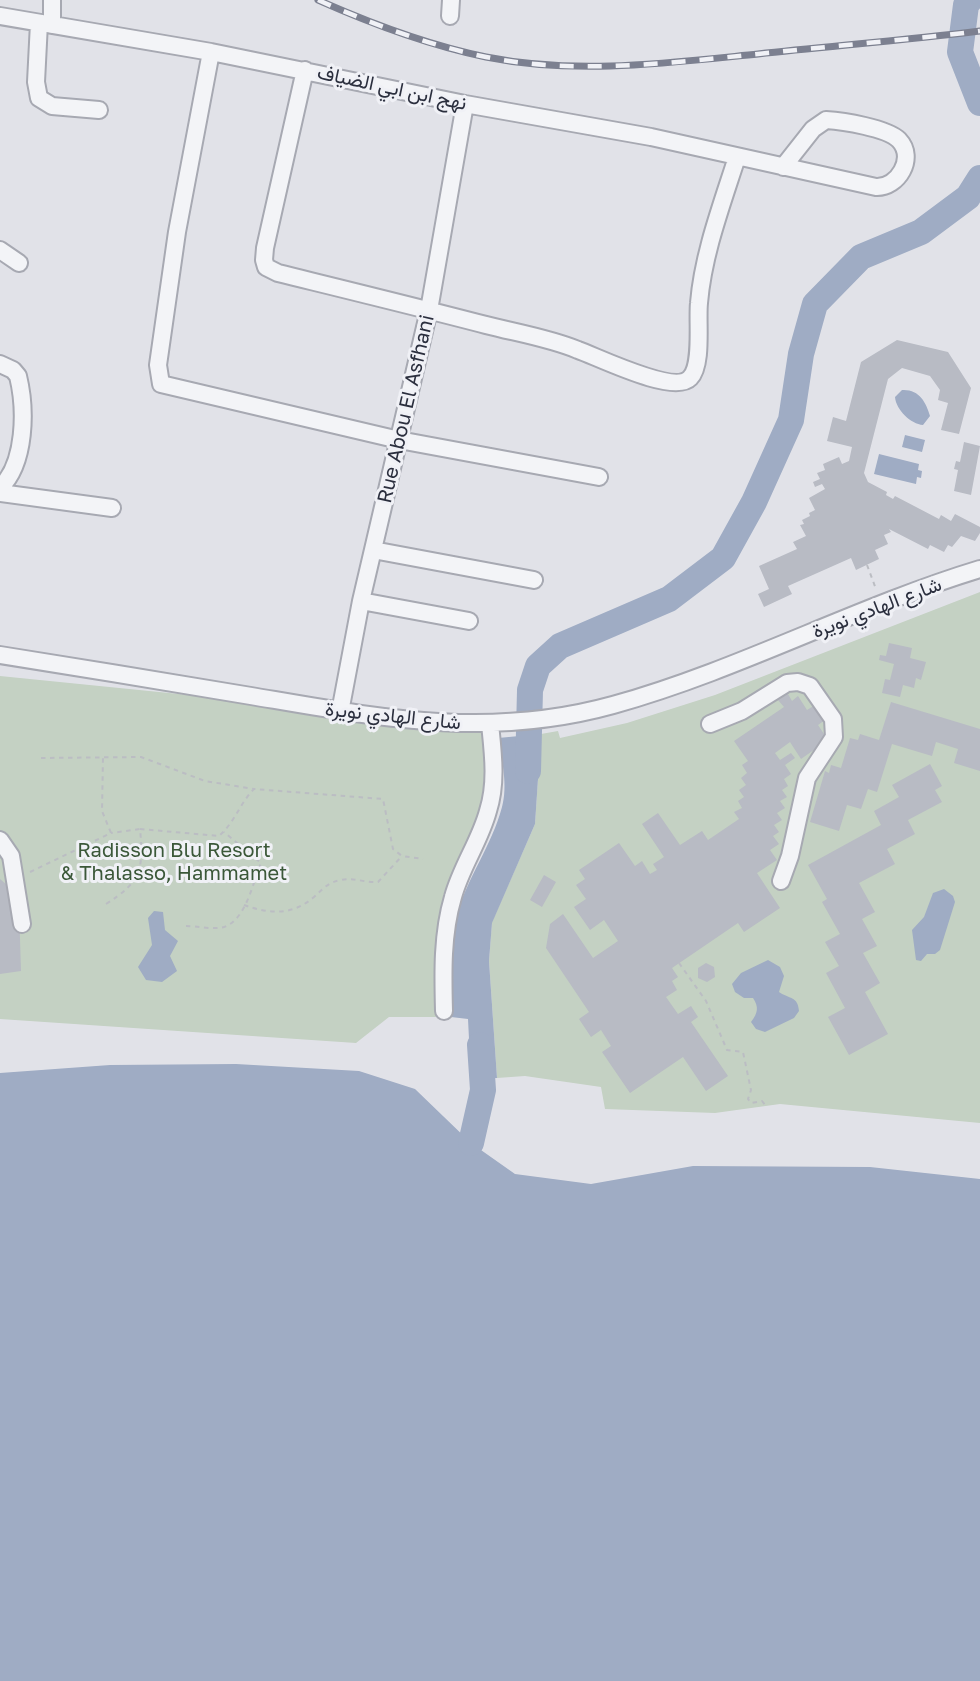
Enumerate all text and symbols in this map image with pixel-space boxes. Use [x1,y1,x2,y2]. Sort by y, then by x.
street label: نهج ابن ابي الضياف [315,60,469,116]
street label: Rue Abou El Asfhani [373,312,439,506]
street label: شارع الهادي نويرة [809,572,945,644]
street label: شارع الهادي نويرة [324,697,462,735]
park label: Radisson Blu Resort & Thalasso, Hammamet [61,839,287,886]

